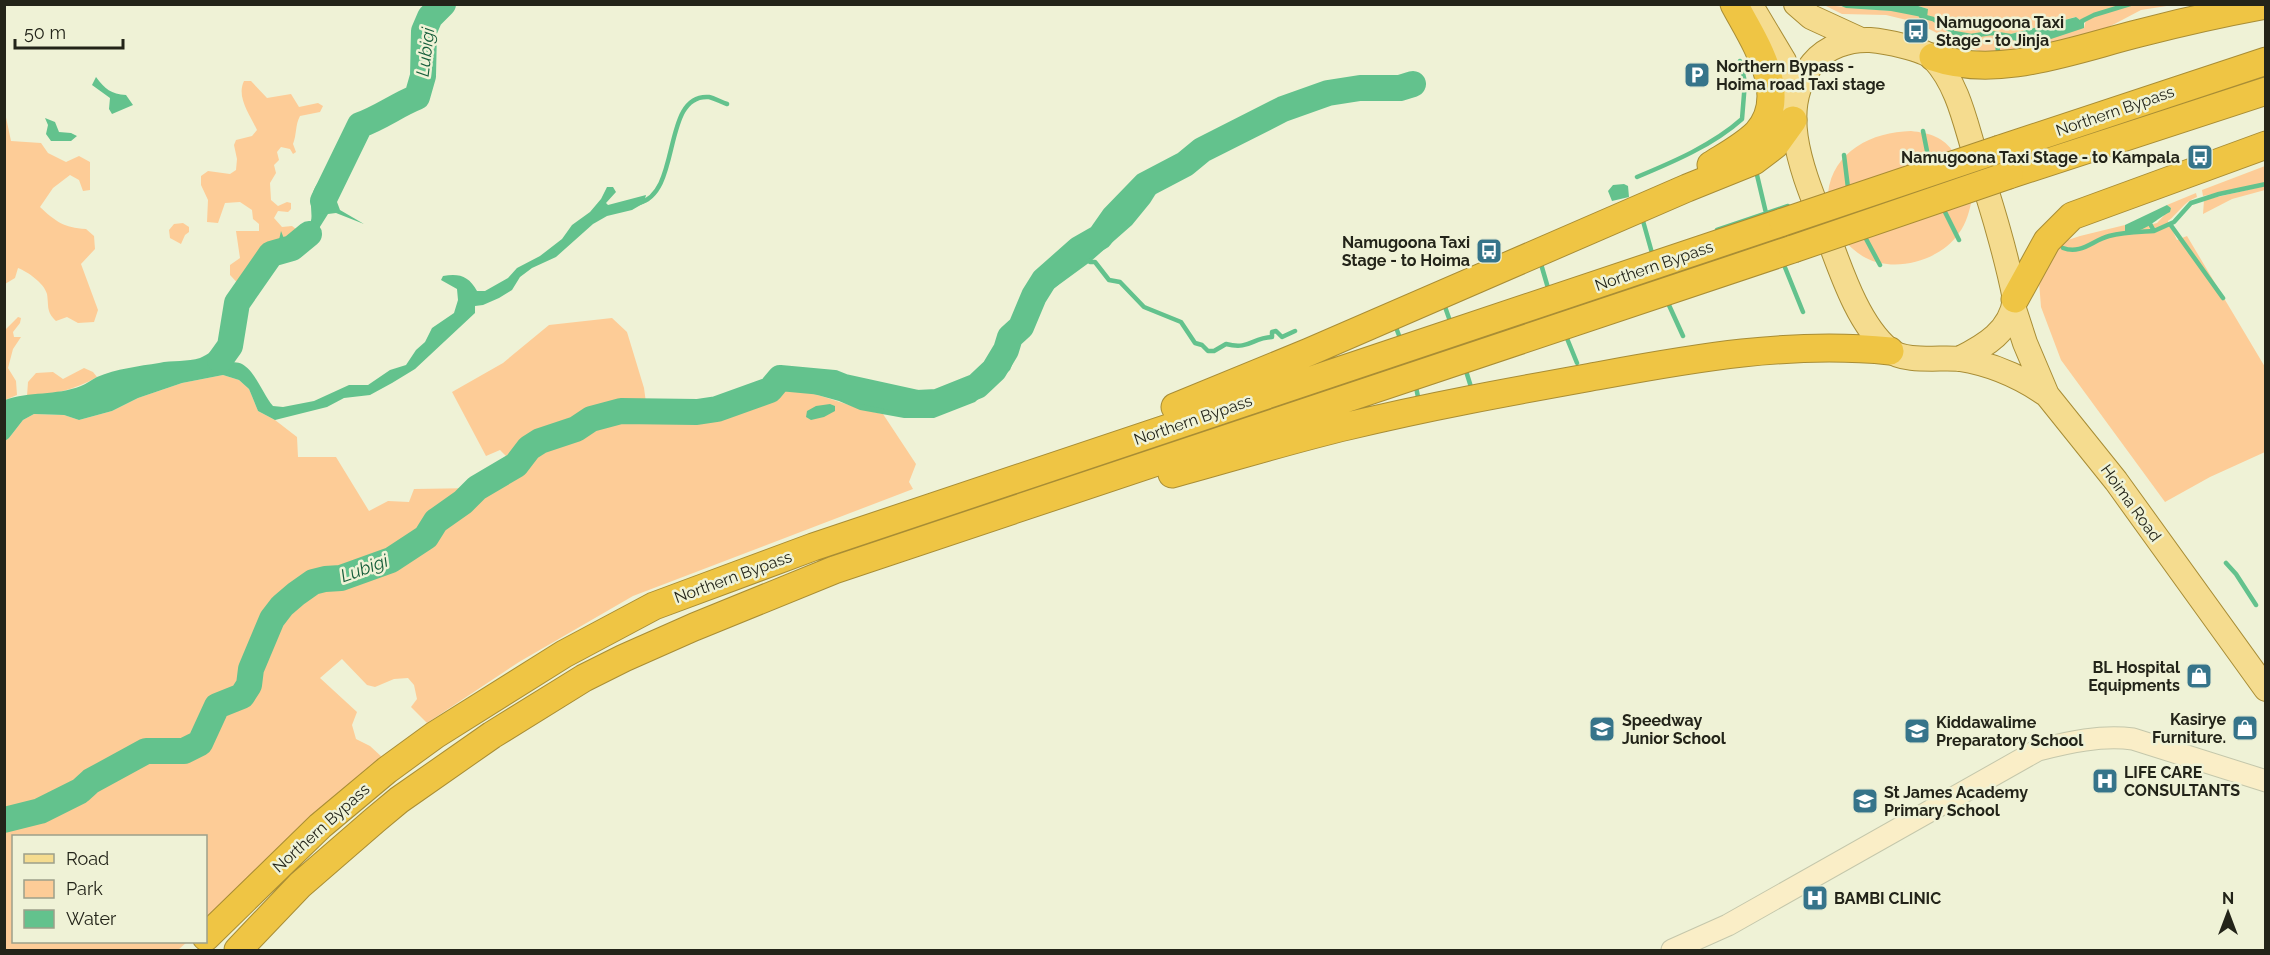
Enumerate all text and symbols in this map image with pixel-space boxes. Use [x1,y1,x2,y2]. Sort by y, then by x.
scale bar [15,12,123,50]
place label: Namugoona Taxi Stage - to Jinja [1936,13,2064,50]
bus stop icon: Namugoona Taxi Stage - to Jinja [1901,16,1931,46]
text: 50 m [24,22,66,43]
water label: Lubigi [412,25,439,78]
place label: Northern Bypass - Hoima road Taxi stage [1716,57,1886,94]
parking icon: Northern Bypass - Hoima road Taxi stage [1682,60,1712,90]
street label: Northern Bypass [2053,82,2177,140]
bus stop icon: Namugoona Taxi Stage - to Kampala [2185,142,2215,172]
place label: Namugoona Taxi Stage - to Kampala [1901,148,2180,167]
place label: Namugoona Taxi Stage - to Hoima [1342,233,1470,270]
bus stop icon: Namugoona Taxi Stage - to Hoima [1474,236,1504,266]
street label: Northern Bypass [1592,237,1716,295]
street label: Northern Bypass [1131,391,1255,449]
street label: Hoima Road [2097,461,2165,545]
street label: Northern Bypass [672,547,795,607]
water label: Lubigi [337,549,392,586]
place label: BL Hospital Equipments [2088,658,2181,695]
shop icon: BL Hospital Equipments [2184,661,2214,691]
place label: Kasirye Furniture. [2152,710,2226,747]
place label: Speedway Junior School [1622,711,1727,748]
place label: Kiddawalime Preparatory School [1936,713,2084,750]
shop icon: Kasirye Furniture. [2230,713,2260,743]
school or university icon: Speedway Junior School [1587,714,1617,744]
school or university icon: Kiddawalime Preparatory School [1902,716,1932,746]
place label: LIFE CARE CONSULTANTS [2124,763,2240,800]
hospital icon: LIFE CARE CONSULTANTS [2090,766,2120,796]
street label: Northern Bypass [269,779,374,876]
place label: St James Academy Primary School [1884,783,2028,820]
school or university icon: St James Academy Primary School [1850,786,1880,816]
legend [12,835,207,943]
text: Road [66,848,109,869]
text: Park [66,878,103,899]
hospital icon: BAMBI CLINIC [1800,883,1830,913]
north arrow [2198,883,2258,943]
place label: BAMBI CLINIC [1834,889,1941,908]
text: N [2222,889,2234,908]
text: Water [66,908,117,929]

